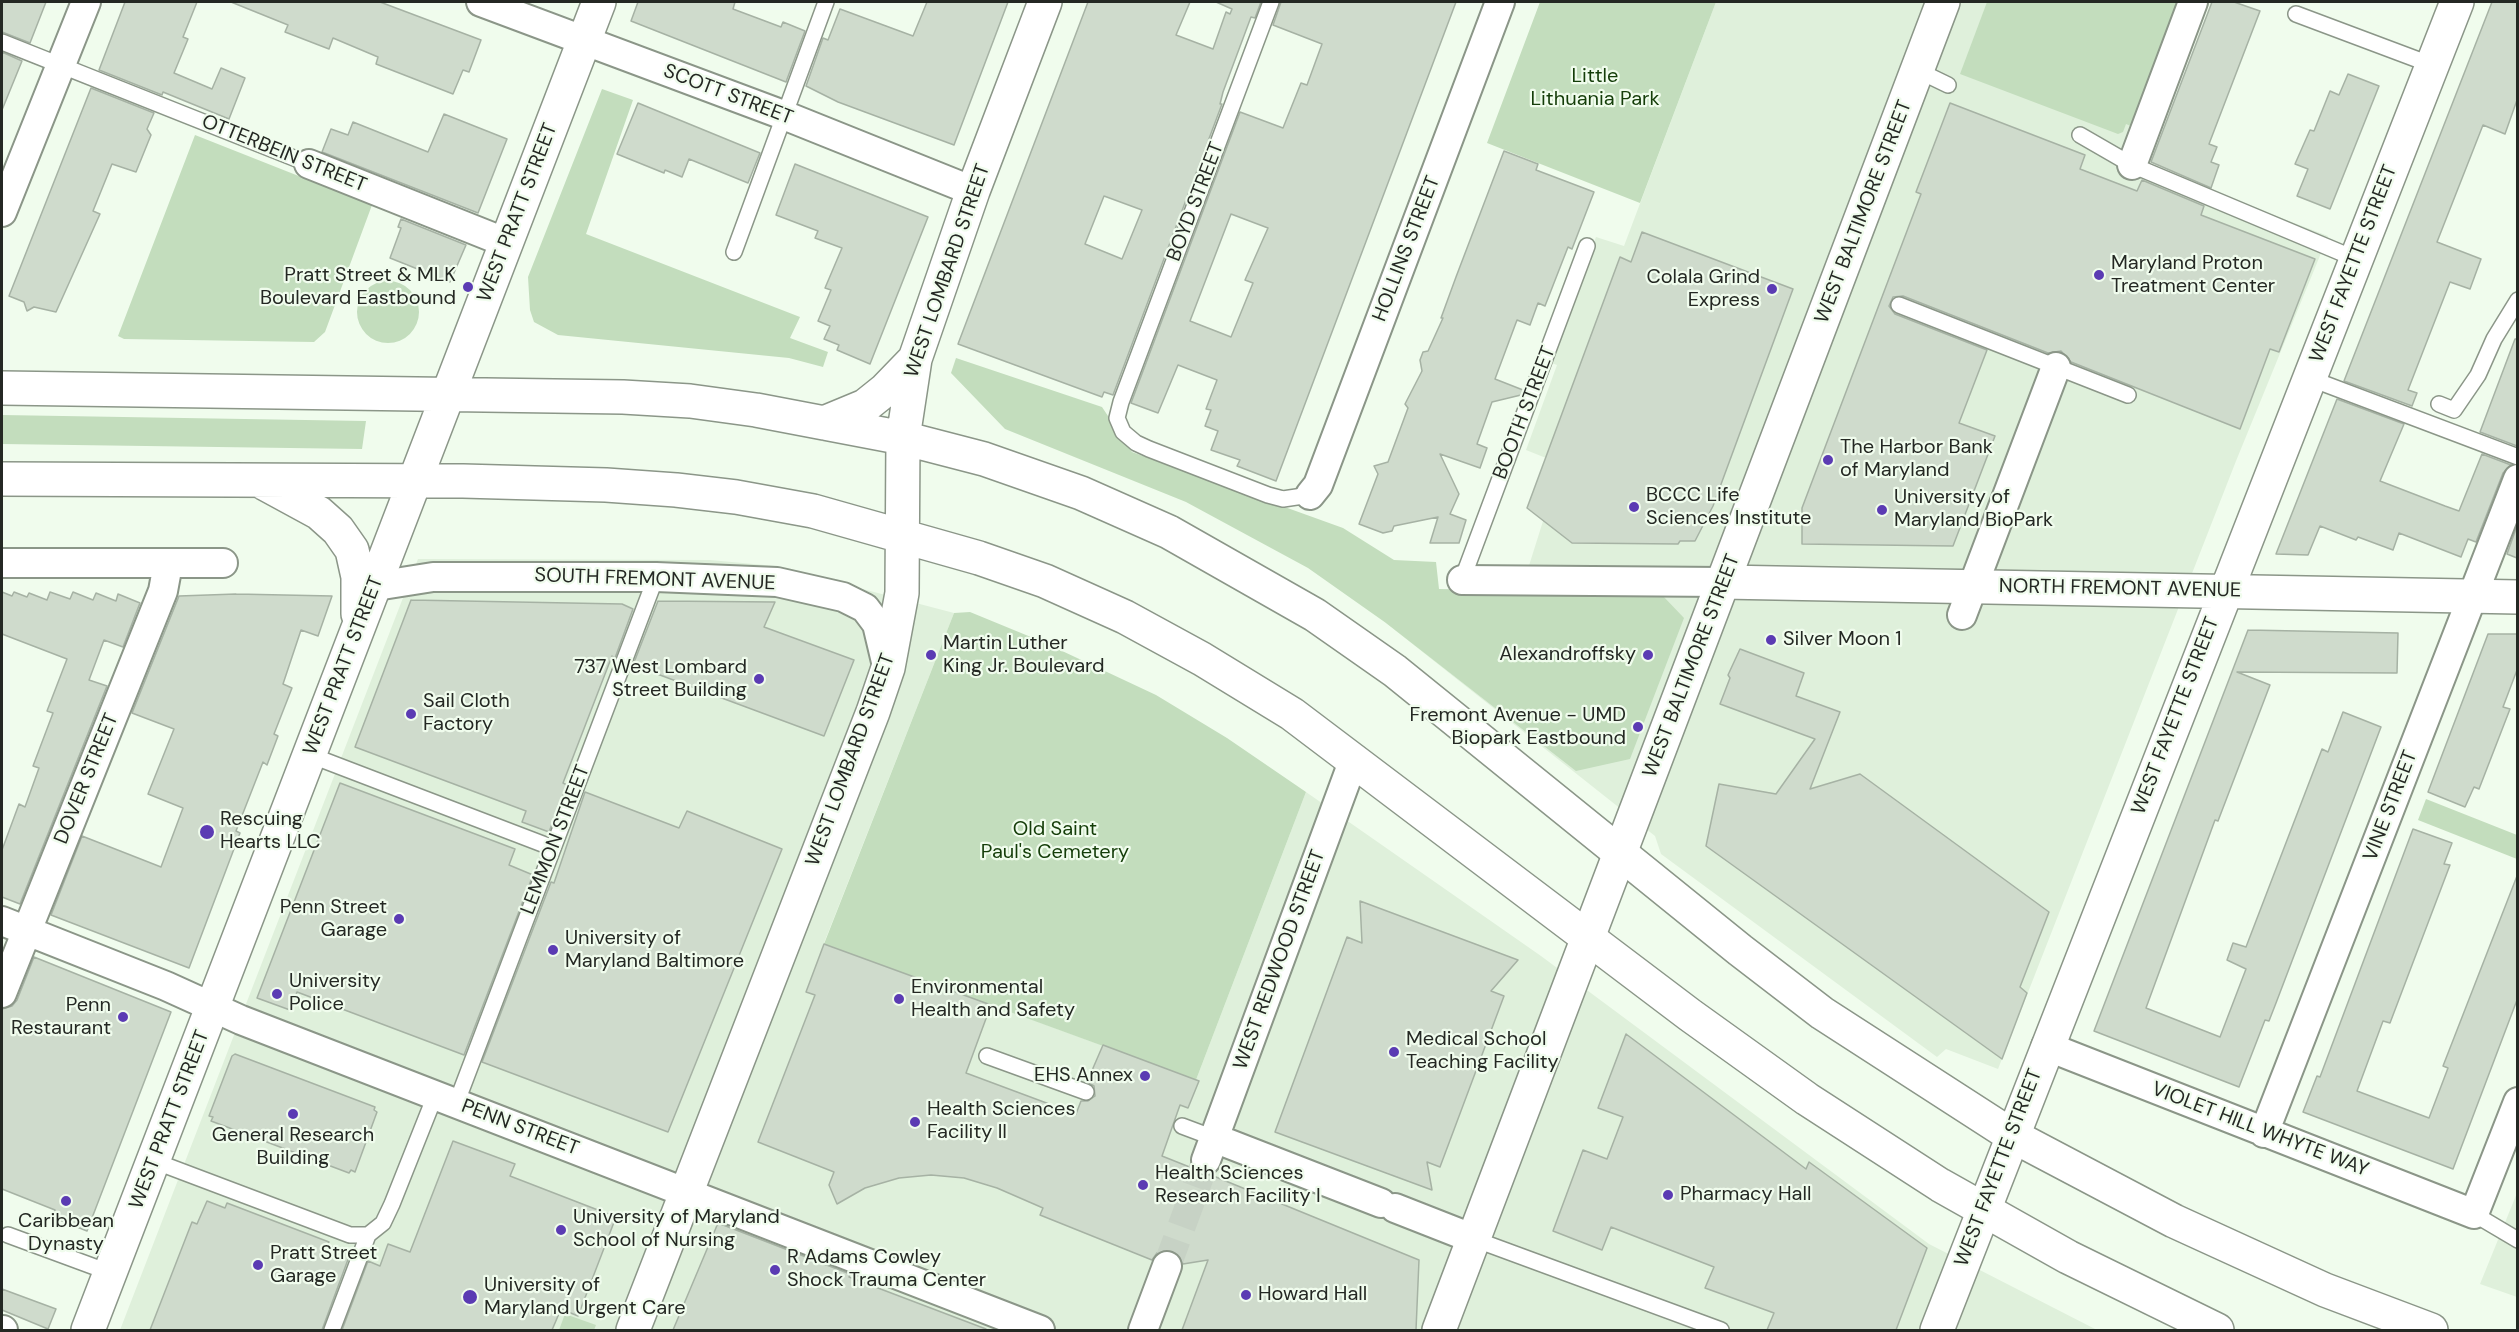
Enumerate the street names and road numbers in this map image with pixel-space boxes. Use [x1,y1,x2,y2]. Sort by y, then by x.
street label: SCOTT STREET [660,59,796,131]
street label: WEST BALTIMORE STREET [1810,97,1918,327]
street label: OTTERBEIN STREET [198,110,370,198]
street label: WEST PRATT STREET [473,120,563,306]
street label: BOYD STREET [1162,139,1230,265]
street label: WEST LOMBARD STREET [900,161,996,381]
street label: WEST FAYETTE STREET [2305,162,2403,366]
street label: HOLLINS STREET [1368,173,1446,325]
street label: BOOTH STREET [1489,343,1561,483]
street label: WEST BALTIMORE STREET [1638,551,1746,781]
street label: SOUTH FREMONT AVENUE [534,564,776,596]
street label: WEST PRATT STREET [299,573,389,759]
street label: NORTH FREMONT AVENUE [1999,575,2241,603]
street label: WEST FAYETTE STREET [2127,614,2225,818]
street label: WEST LOMBARD STREET [801,651,901,869]
street label: DOVER STREET [50,710,124,848]
street label: VINE STREET [2359,747,2423,865]
street label: LEMMON STREET [516,762,596,918]
street label: WEST REDWOOD STREET [1229,847,1331,1073]
street label: WEST PRATT STREET [125,1027,215,1213]
street label: WEST FAYETTE STREET [1950,1066,2048,1270]
street label: VIOLET HILL WHYTE WAY [2148,1078,2372,1182]
street label: PENN STREET [458,1095,582,1161]

